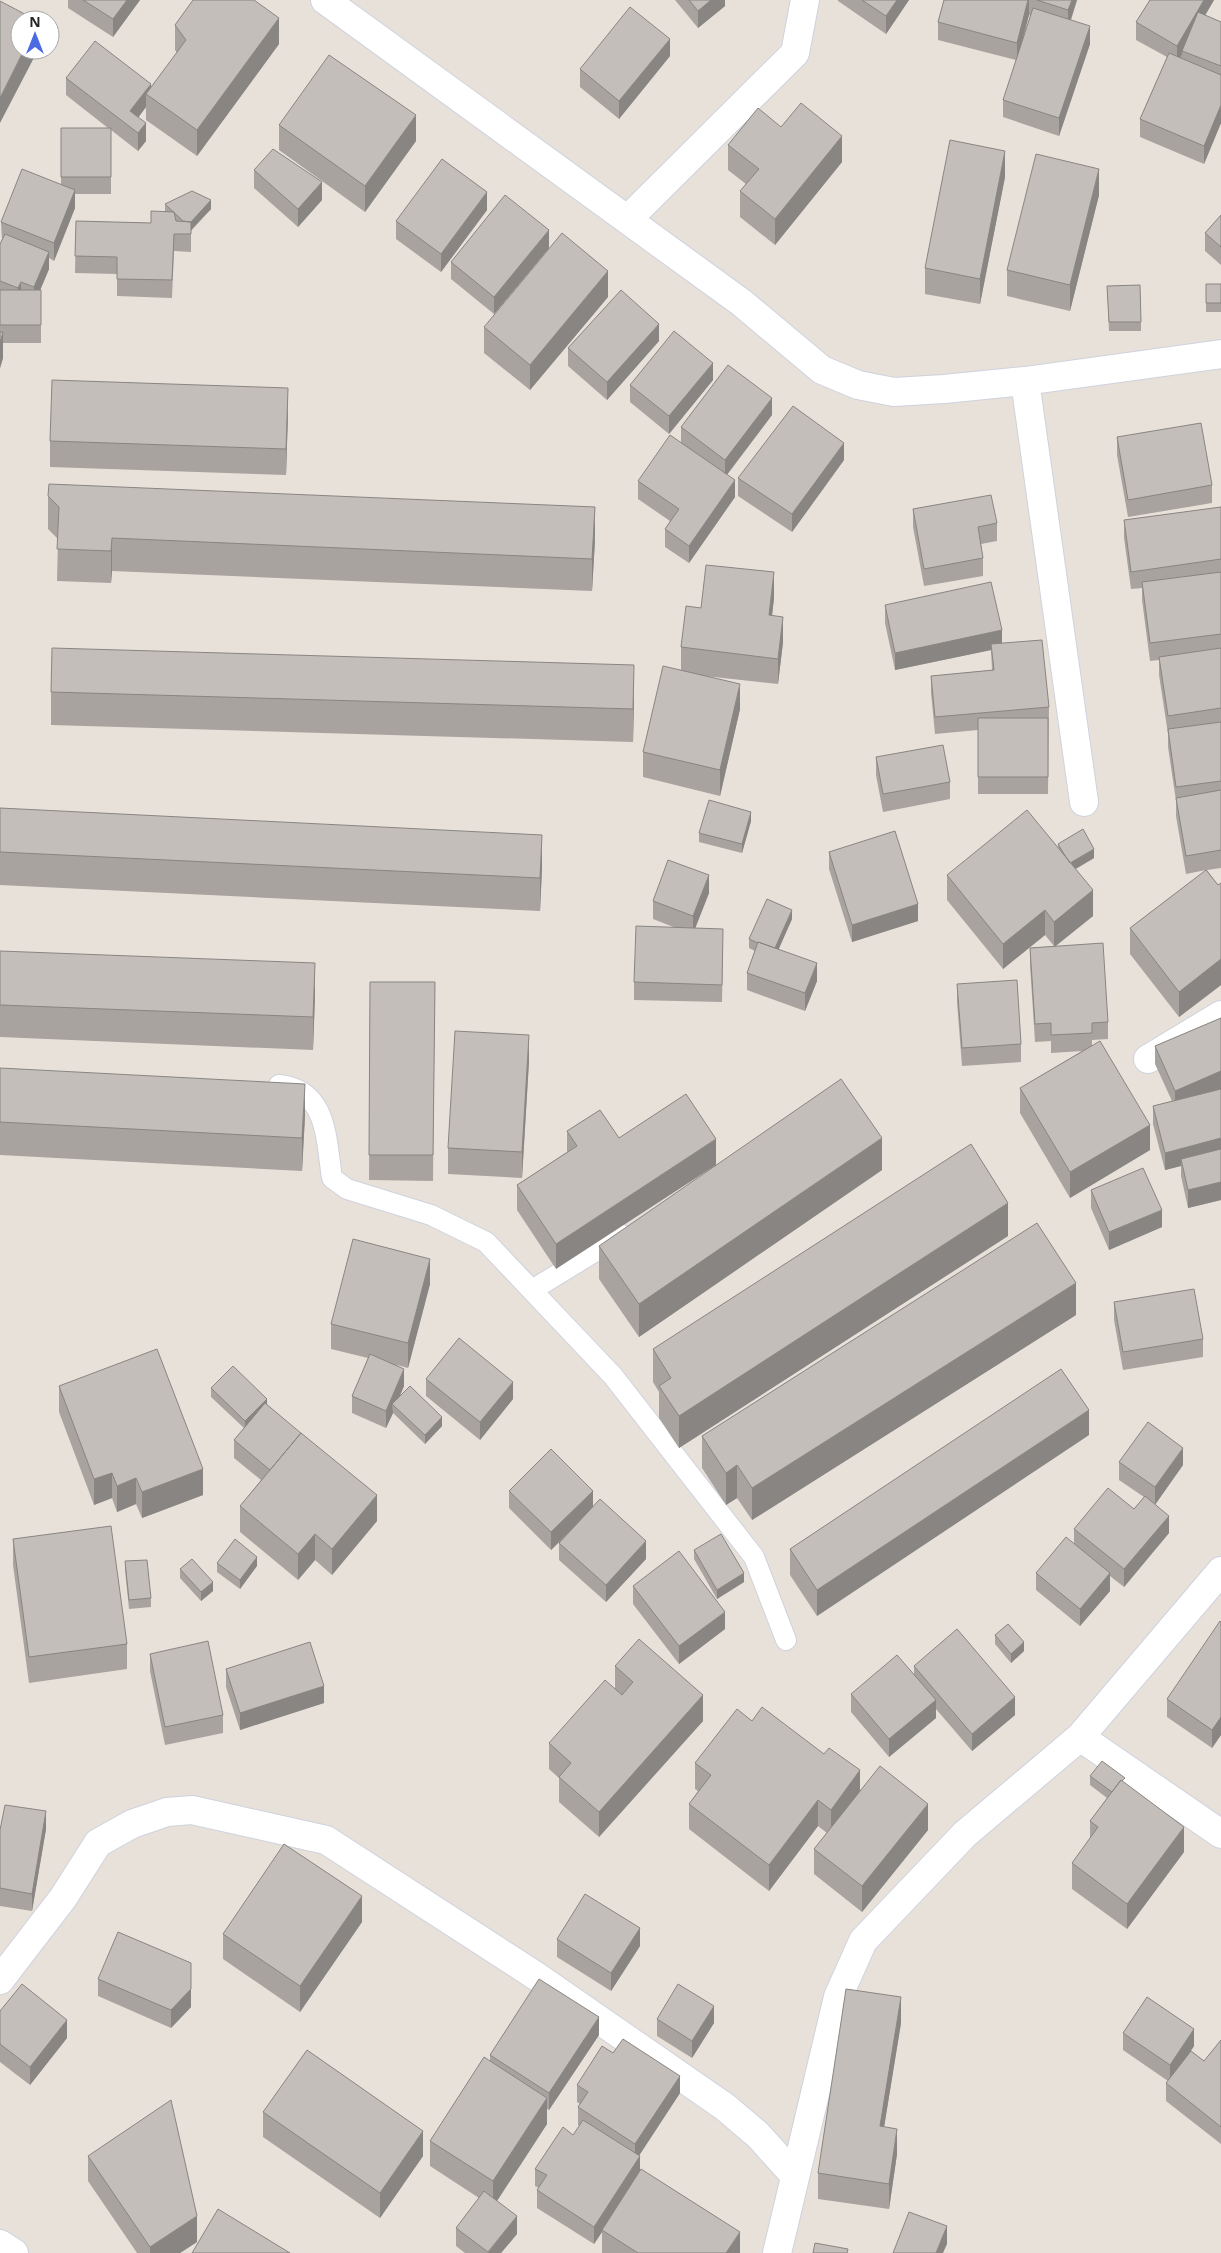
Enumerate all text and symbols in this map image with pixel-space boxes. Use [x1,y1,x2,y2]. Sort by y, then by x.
north arrow [10,10,60,60]
text: N [29,12,41,31]

